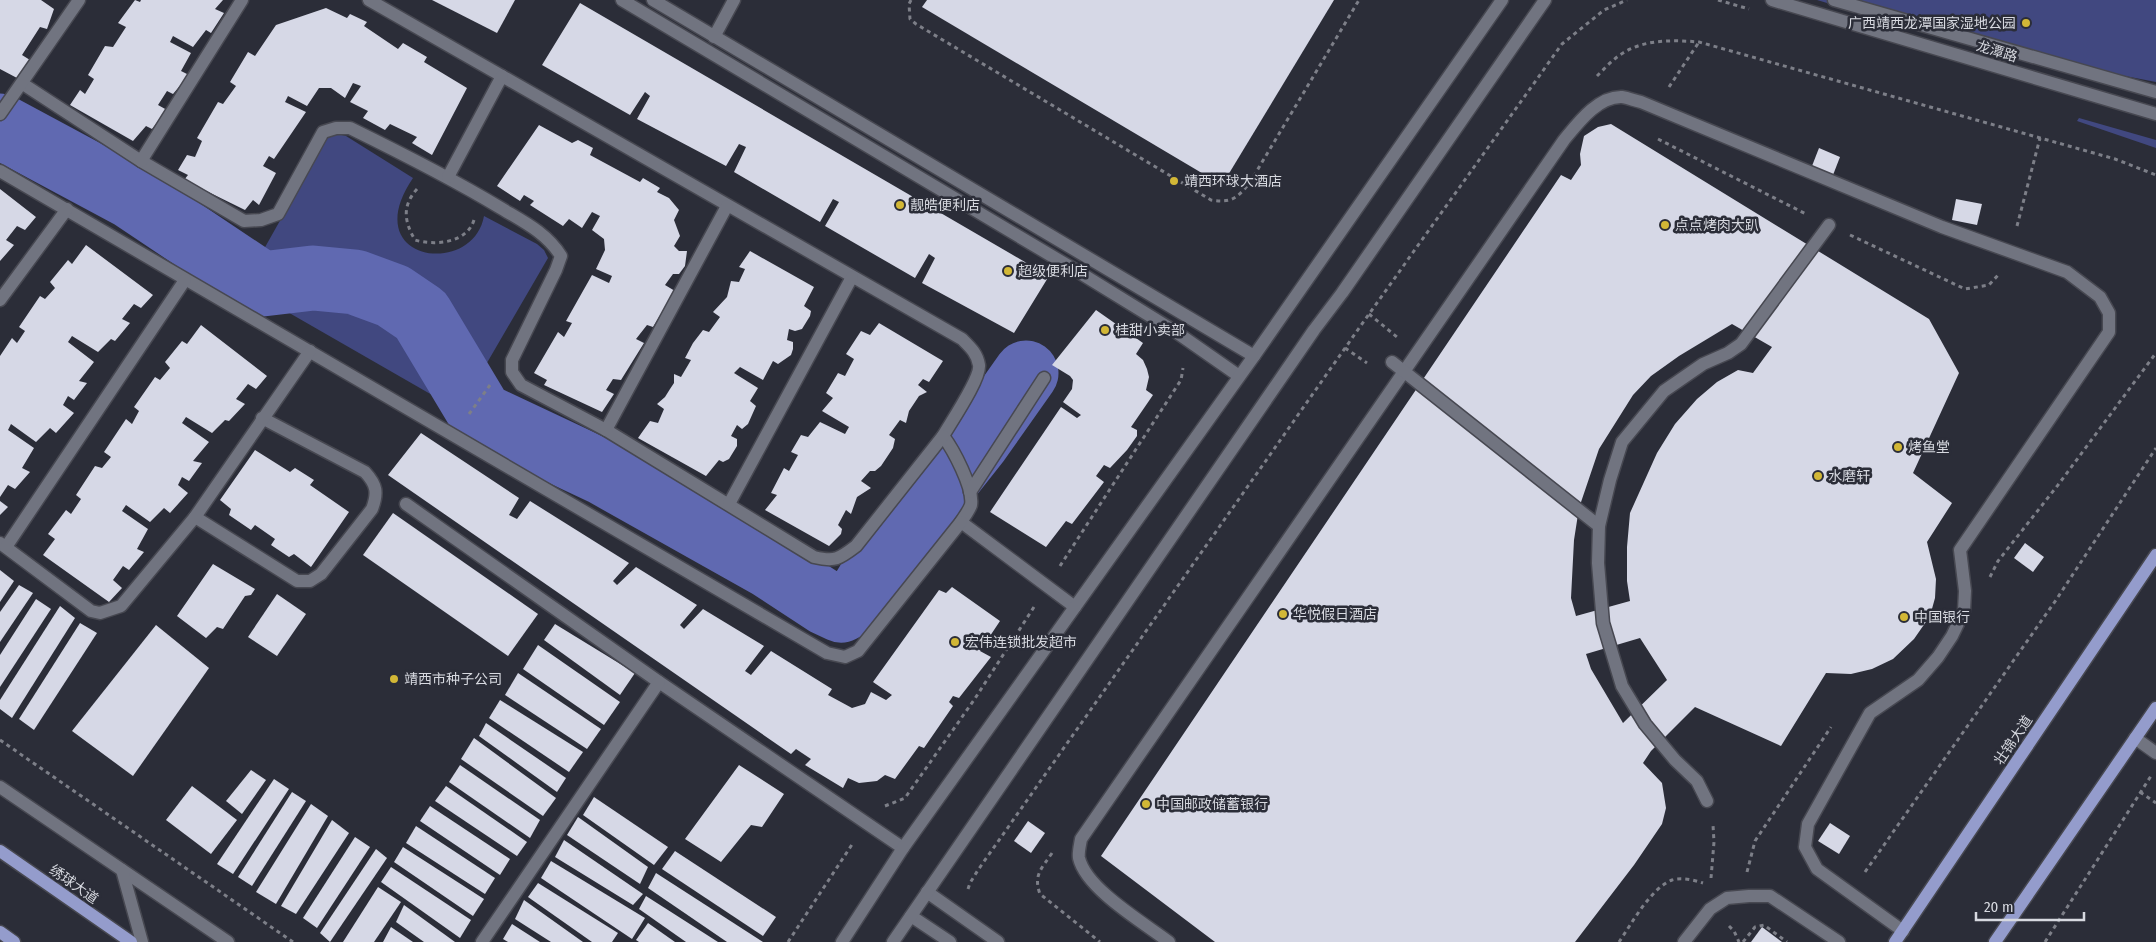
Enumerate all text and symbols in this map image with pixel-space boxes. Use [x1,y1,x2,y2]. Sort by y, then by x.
place label: 广西靖西龙潭国家湿地公园 [1848,15,2016,32]
marker: 广西靖西龙潭国家湿地公园 [2020,17,2032,29]
street label: 龙潭路 [1974,37,2019,66]
place label: 靖西环球大酒店 [1184,173,1282,190]
marker: 靖西环球大酒店 [1168,175,1180,187]
place label: 靓皓便利店 [910,197,980,214]
marker: 靓皓便利店 [894,199,906,211]
place label: 点点烤肉大趴 [1675,217,1759,234]
marker: 点点烤肉大趴 [1659,219,1671,231]
place label: 超级便利店 [1018,263,1088,280]
marker: 超级便利店 [1002,265,1014,277]
place label: 桂甜小卖部 [1115,322,1185,339]
marker: 桂甜小卖部 [1099,324,1111,336]
place label: 烤鱼堂 [1908,439,1950,456]
marker: 烤鱼堂 [1892,441,1904,453]
place label: 水磨轩 [1828,468,1870,485]
marker: 水磨轩 [1812,470,1824,482]
place label: 华悦假日酒店 [1293,606,1377,623]
marker: 华悦假日酒店 [1277,608,1289,620]
place label: 中国银行 [1914,609,1970,626]
marker: 中国银行 [1898,611,1910,623]
place label: 宏伟连锁批发超市 [965,634,1077,651]
marker: 宏伟连锁批发超市 [949,636,961,648]
place label: 靖西市种子公司 [404,671,502,688]
marker: 靖西市种子公司 [388,673,400,685]
street label: 壮锦大道 [1991,712,2036,768]
place label: 中国邮政储蓄银行 [1156,796,1268,813]
marker: 中国邮政储蓄银行 [1140,798,1152,810]
street label: 绣球大道 [46,861,102,907]
scale bar [1976,890,2084,922]
text: 20 m [1984,898,2014,916]

